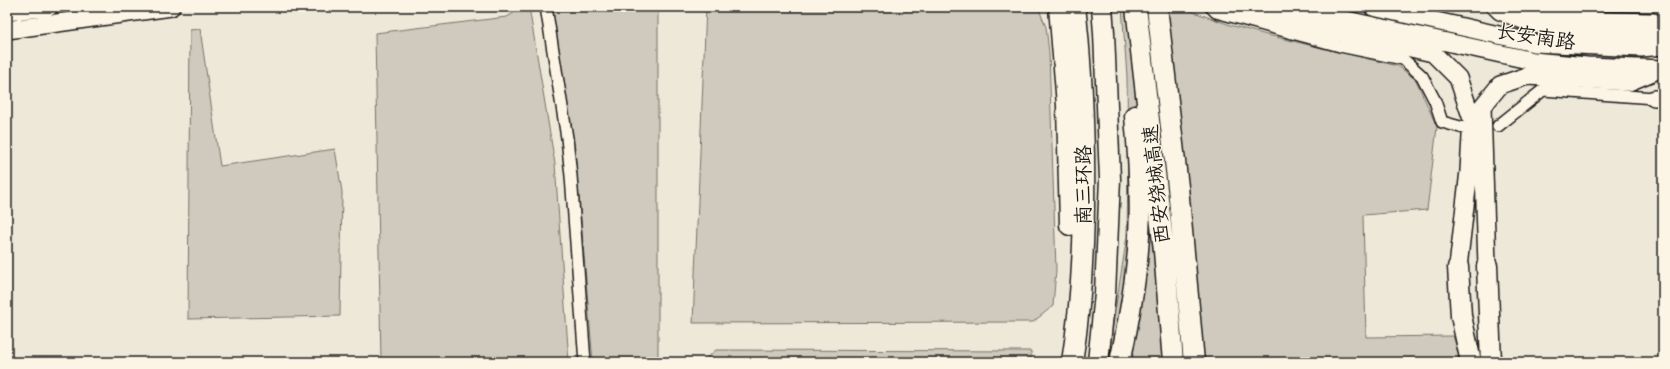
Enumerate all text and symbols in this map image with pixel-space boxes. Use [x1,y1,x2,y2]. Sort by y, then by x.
street label: 长安南路 [1494,18,1578,55]
street label: 西安绕城高速 [1138,123,1175,245]
street label: 南三环路 [1071,144,1096,225]

